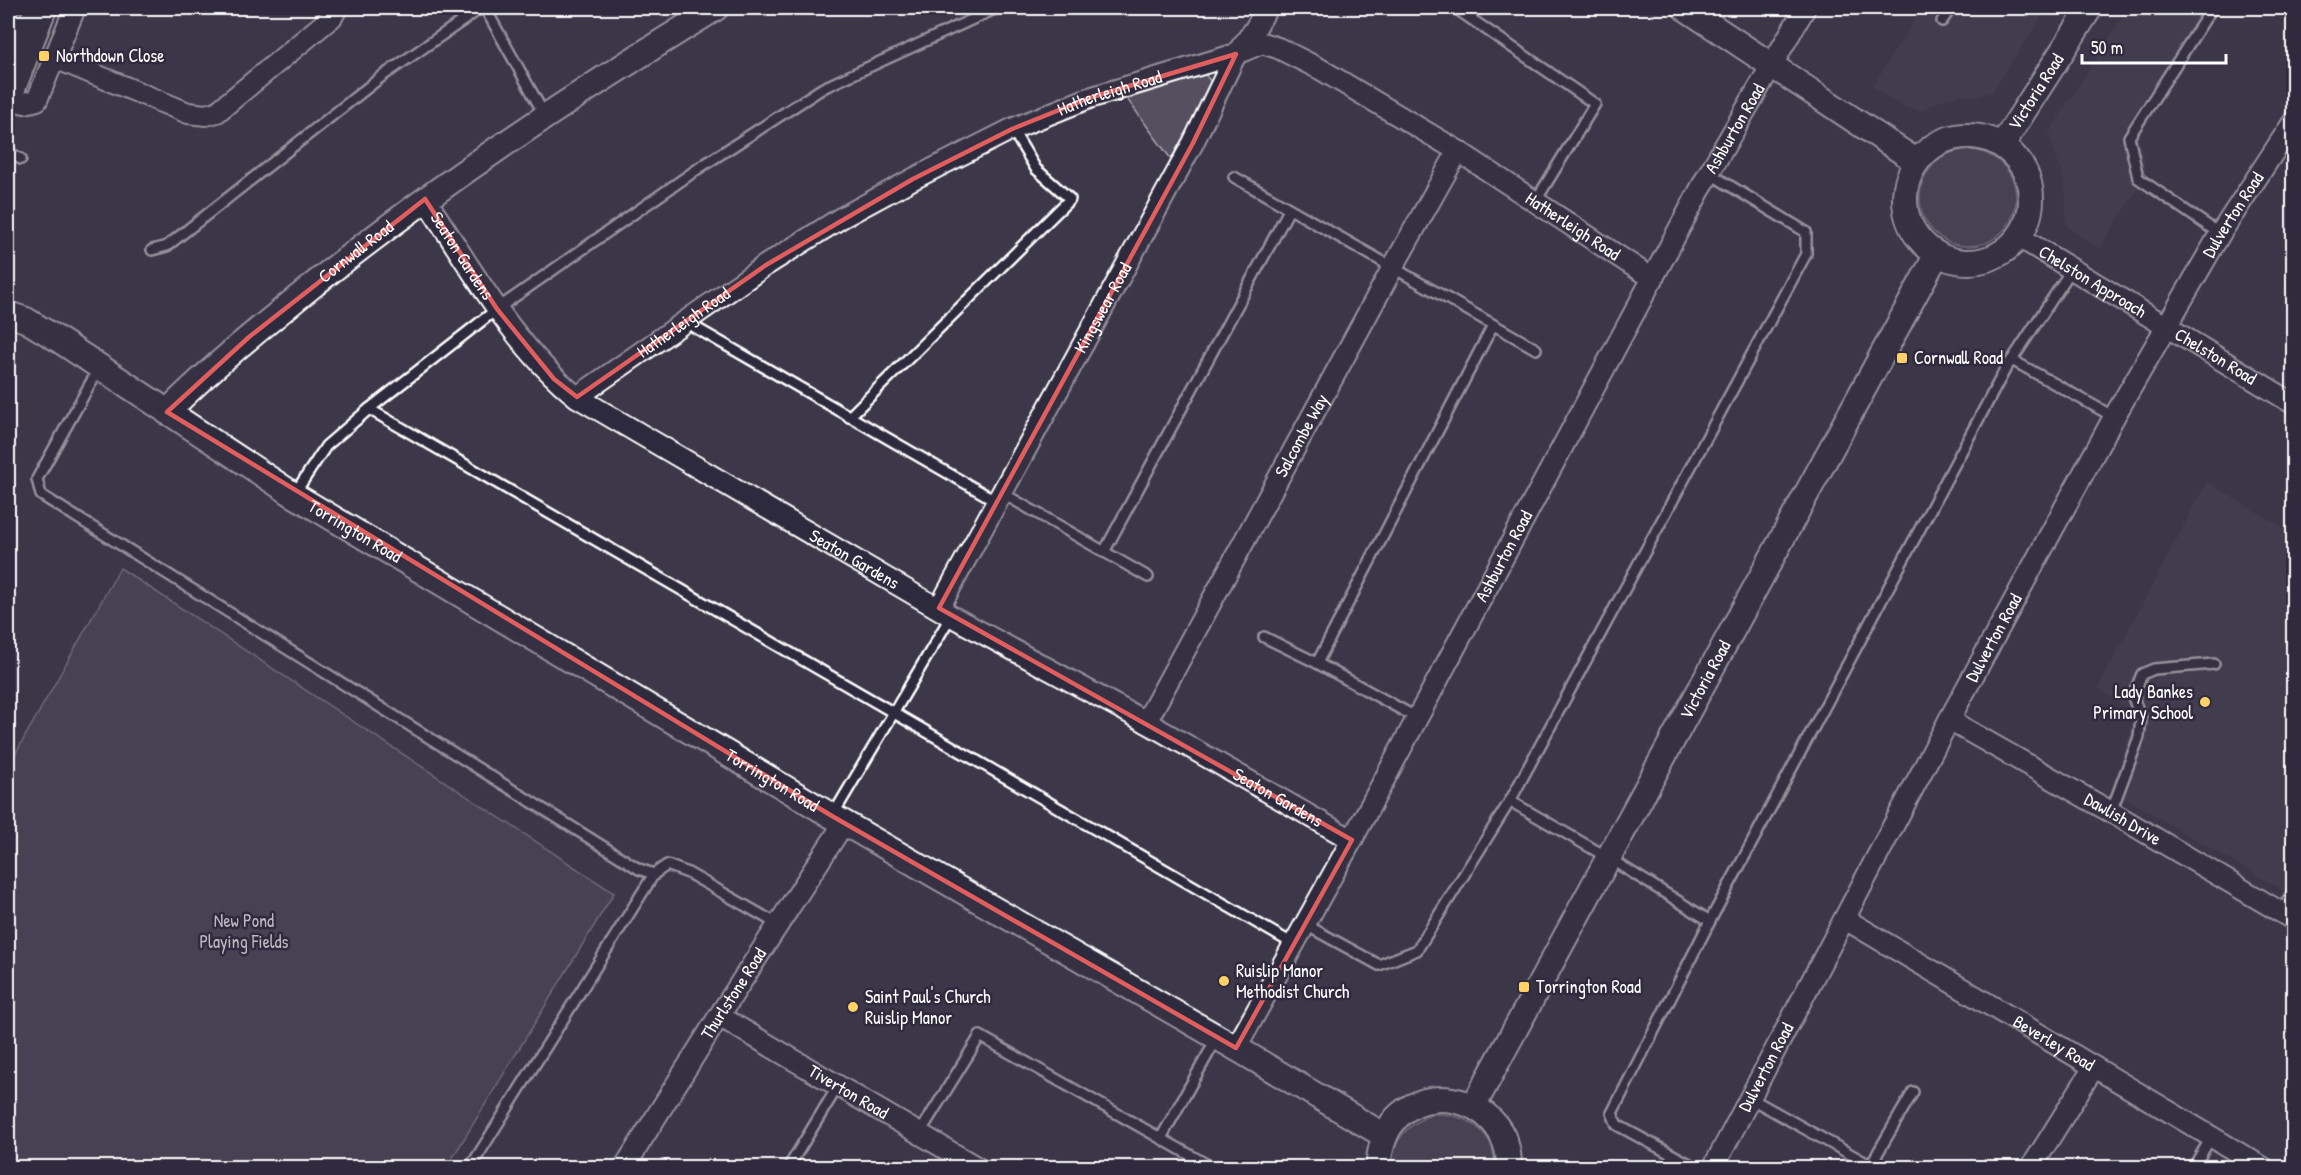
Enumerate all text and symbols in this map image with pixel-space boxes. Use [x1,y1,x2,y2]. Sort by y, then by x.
scale bar [2082,27,2226,65]
text: 50 m [2091,35,2123,60]
place label: Northdown Close [56,43,164,68]
marker: Northdown Close [37,49,51,63]
street label: Victoria Road [2002,49,2069,135]
street label: Hatherleigh Road [1053,64,1165,122]
street label: Ashburton Road [1698,79,1770,178]
street label: Dulverton Road [2196,167,2269,262]
street label: Hatherleigh Road [1521,186,1625,266]
street label: Seaton Gardens [425,207,500,305]
street label: Cornwall Road [313,214,399,288]
street label: Chelston Approach [2034,239,2152,324]
street label: Kingswear Road [1068,258,1137,357]
street label: Hatherleigh Road [632,281,735,364]
street label: Chelston Road [2170,321,2262,390]
place label: Cornwall Road [1914,345,2003,370]
marker: Cornwall Road [1895,351,1909,365]
street label: Salcombe Way [1268,389,1334,481]
street label: Torrington Road [304,493,407,569]
street label: Ashburton Road [1469,506,1538,606]
street label: Seaton Gardens [805,523,904,595]
street label: Dulverton Road [1959,589,2028,686]
street label: Victoria Road [1673,636,1736,724]
place label: Lady Bankes Primary School [2093,679,2193,725]
marker: Lady Bankes Primary School [2198,695,2212,709]
street label: Torrington Road [721,742,824,818]
street label: Seaton Gardens [1228,761,1328,833]
street label: Dawlish Drive [2080,786,2166,851]
park label: New Pond Playing Fields [199,908,289,954]
street label: Thurlstone Road [695,943,772,1044]
place label: Ruislip Manor Methodist Church [1236,958,1350,1004]
marker: Ruislip Manor Methodist Church [1217,974,1231,988]
place label: Torrington Road [1536,974,1641,999]
marker: Torrington Road [1517,980,1531,994]
place label: Saint Paul's Church Ruislip Manor [865,984,991,1030]
marker: Saint Paul's Church Ruislip Manor [846,1000,860,1014]
street label: Beverley Road [2009,1009,2100,1077]
street label: Dulverton Road [1732,1018,1799,1116]
street label: Tiverton Road [804,1058,893,1125]

